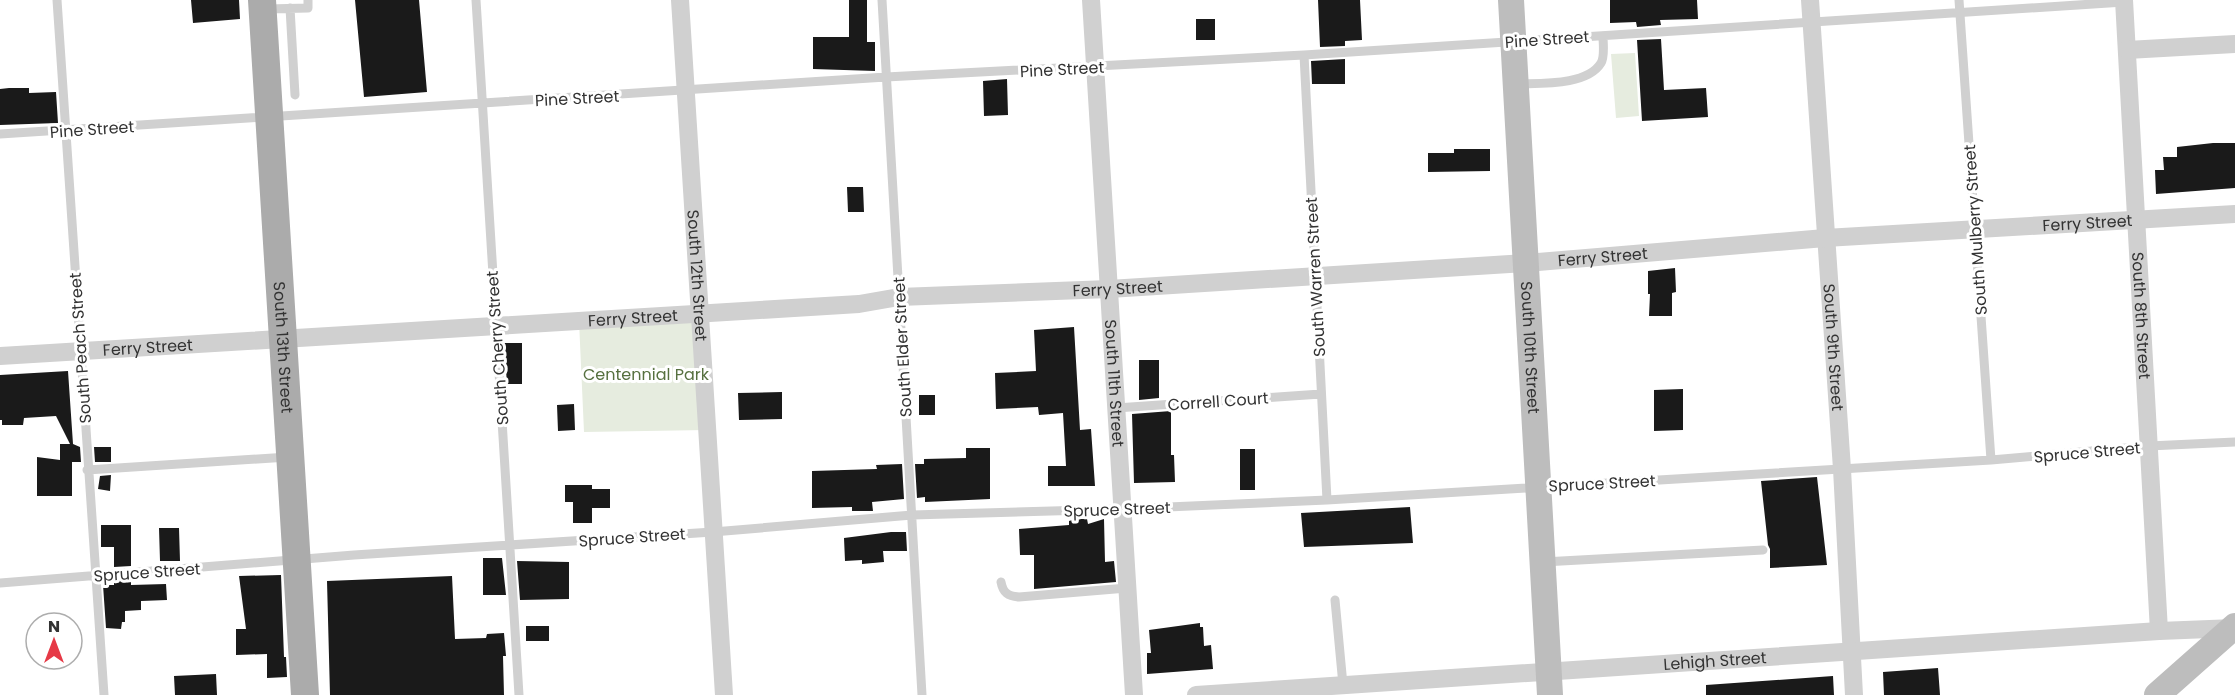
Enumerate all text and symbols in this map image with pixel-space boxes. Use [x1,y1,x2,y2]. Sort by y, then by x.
street label: Pine Street [1504,25,1590,54]
street label: Pine Street [1019,56,1105,83]
street label: Pine Street [534,85,620,112]
street label: Pine Street [49,115,135,144]
street label: South Mulberry Street [1958,144,1993,316]
street label: South Warren Street [1300,196,1331,357]
street label: South 12th Street [681,209,713,342]
street label: Ferry Street [2042,209,2133,237]
street label: Ferry Street [1557,242,1649,272]
street label: South 8th Street [2126,251,2156,380]
street label: South Cherry Street [481,270,514,426]
street label: South Peach Street [64,272,97,424]
street label: Ferry Street [1072,275,1164,302]
street label: South Elder Street [887,276,918,418]
street label: South 13th Street [267,281,299,414]
street label: South 10th Street [1515,281,1545,415]
street label: South 9th Street [1817,283,1849,412]
street label: Ferry Street [587,304,679,332]
street label: South 11th Street [1099,319,1130,448]
street label: Ferry Street [102,333,194,362]
park label: Centennial Park [583,363,710,386]
street label: Correll Court [1167,386,1269,417]
street label: Spruce Street [2033,436,2142,469]
street label: Spruce Street [1548,469,1656,498]
street label: Spruce Street [1063,496,1171,523]
street label: Spruce Street [578,522,686,553]
street label: Spruce Street [93,557,201,588]
north arrow [24,611,84,671]
text: N [48,615,60,638]
street label: Lehigh Street [1663,646,1767,676]

